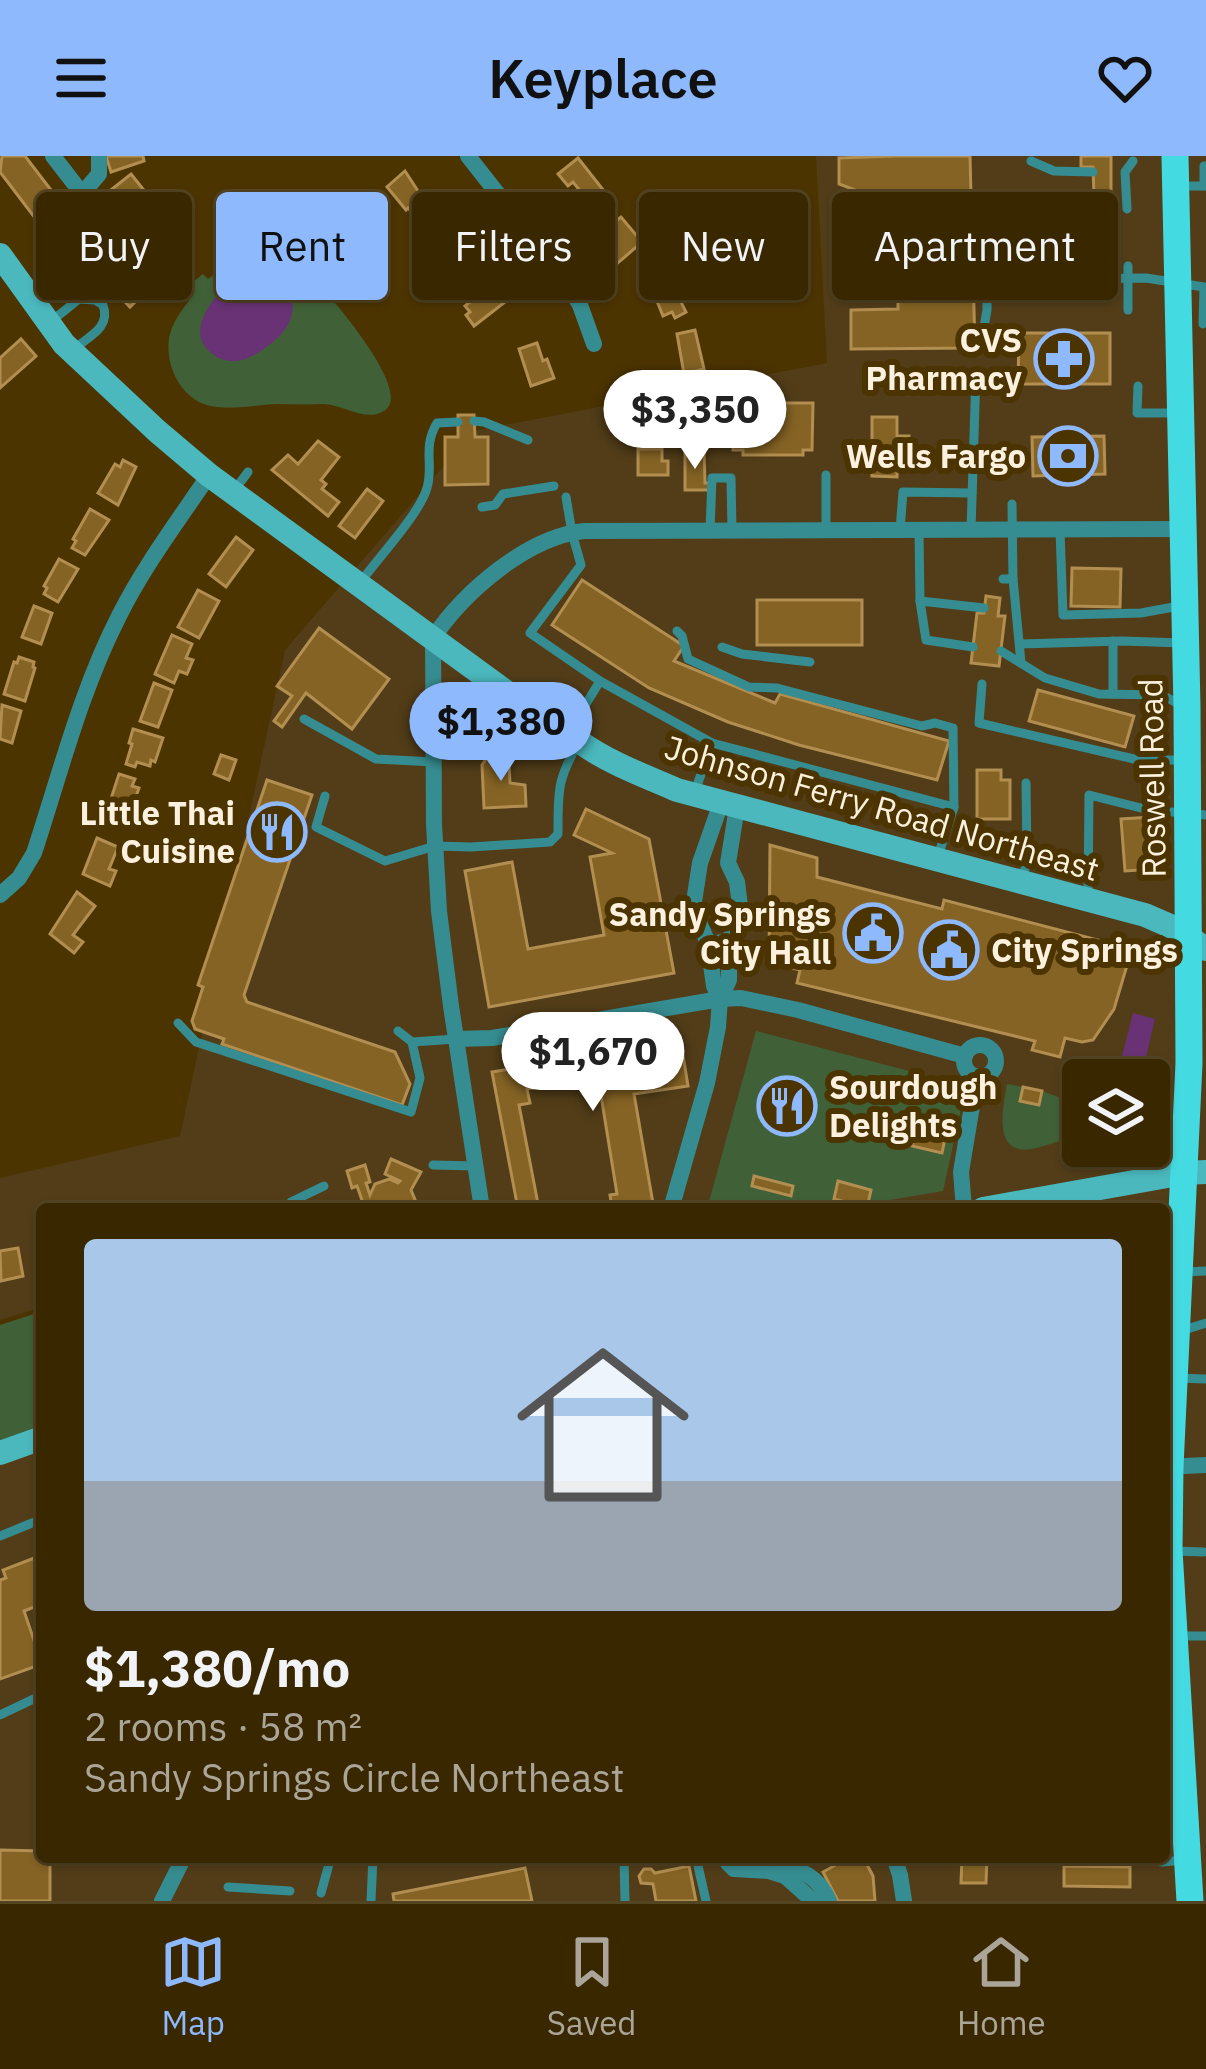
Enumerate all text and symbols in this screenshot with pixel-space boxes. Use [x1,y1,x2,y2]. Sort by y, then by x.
text: Keyplace [488,43,718,113]
icon: menu [48,45,114,111]
icon: heart [1092,45,1158,111]
chip: Buy [36,192,192,300]
chip: Rent [216,192,388,300]
chip: Filters [412,192,615,300]
chip: New [639,192,808,300]
chip: Apartment [832,192,1118,300]
place label: CVS Pharmacy [866,318,1022,399]
pharmacy icon: CVS Pharmacy [1033,328,1095,390]
pin: $3,350 [597,370,793,472]
text: $3,350 [630,383,760,434]
bank icon: Wells Fargo [1037,425,1099,487]
place label: Wells Fargo [846,434,1026,477]
street label: Roswell Road [1128,678,1175,878]
pin: $1,380 [403,682,599,784]
text: $1,380 [436,695,566,746]
street label: Johnson Ferry Road Northeast [660,725,1104,890]
place label: Little Thai Cuisine [79,791,235,872]
restaurant icon: Little Thai Cuisine [246,801,308,863]
place label: Sandy Springs City Hall [609,892,831,973]
public building icon: Sandy Springs City Hall [842,902,904,964]
public building icon: City Springs [918,919,980,981]
place label: City Springs [991,928,1178,971]
pin: $1,670 [495,1012,691,1114]
text: $1,670 [528,1025,658,1076]
map controls [1062,1059,1170,1167]
button: layers [1062,1059,1170,1167]
place label: Sourdough Delights [829,1065,997,1146]
restaurant icon: Sourdough Delights [756,1075,818,1137]
icon: home [495,1317,711,1533]
text: $1,380/mo [84,1635,350,1701]
text: 2 rooms · 58 m² [84,1701,362,1752]
text: Sandy Springs Circle Northeast [84,1752,625,1803]
tab: Map [160,1929,226,2044]
tab: Saved [547,1929,636,2044]
tab: Home [957,1929,1046,2044]

